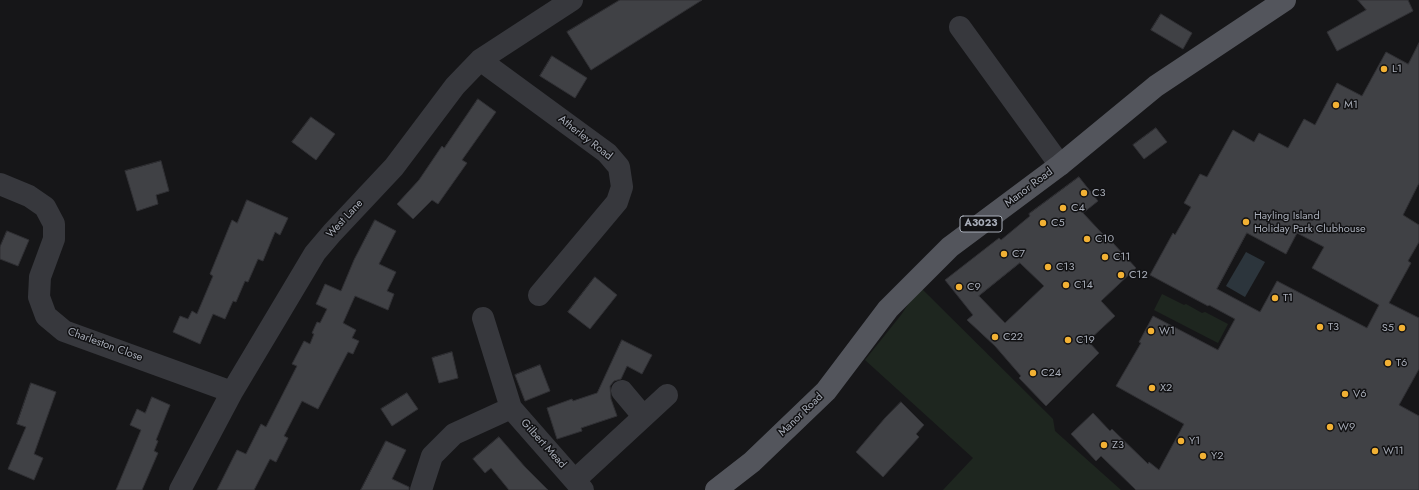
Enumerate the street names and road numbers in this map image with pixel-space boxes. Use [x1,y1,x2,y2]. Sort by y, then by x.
street label: Atherley Road [555,113,615,163]
street label: Manor Road [1002,166,1056,210]
street label: West Lane [324,197,366,241]
road number: A3023 [960,216,1002,232]
street label: Charleston Close [66,325,144,365]
street label: Manor Road [776,391,826,439]
street label: Gilbert Mead [517,417,569,471]

